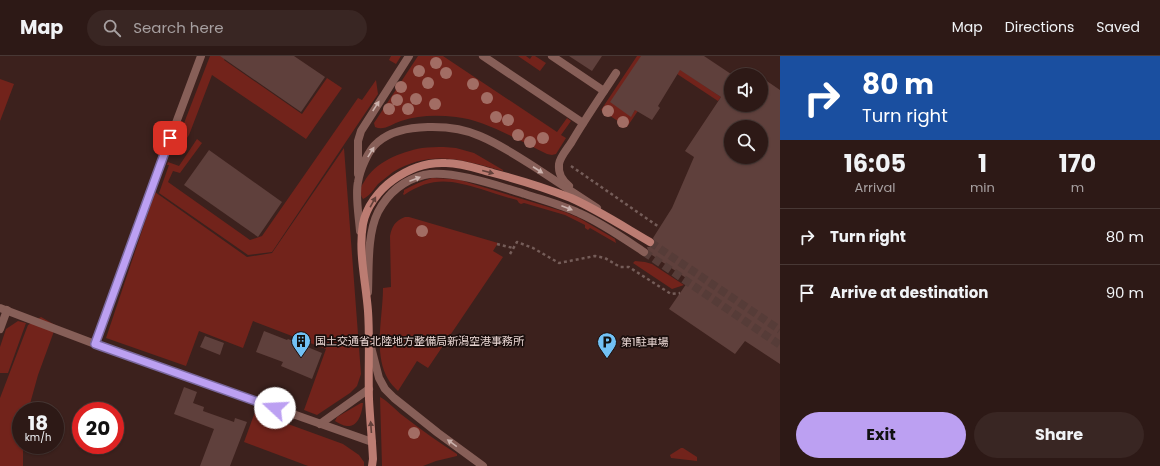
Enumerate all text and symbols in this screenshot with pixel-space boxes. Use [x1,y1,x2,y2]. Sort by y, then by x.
search box [87,10,367,46]
text: Map [20,14,63,41]
icon: search [101,17,123,39]
text: Search here [133,17,224,38]
text: Map [952,17,983,37]
text: Directions [1005,17,1074,37]
text: Saved [1096,17,1140,37]
text: 80 m [862,65,934,104]
map controls [724,68,768,164]
button: sound [724,68,768,112]
icon: right [796,72,848,124]
one-way arrow [372,101,380,112]
text: Turn right [862,103,948,128]
button: search [724,120,768,164]
pin [153,121,187,155]
icon: arrive [159,127,181,149]
one-way arrow [367,146,374,158]
text: 16:05 [844,147,906,180]
text: 1 [978,147,987,180]
text: 170 [1059,147,1096,180]
one-way arrow [532,166,544,173]
one-way arrow [482,169,495,175]
one-way arrow [409,175,421,181]
text: Arrival [855,178,895,197]
text: min [970,178,995,197]
text: m [1071,178,1084,197]
one-way arrow [370,196,376,208]
one-way arrow [561,205,573,211]
icon: right [796,226,818,248]
text: Turn right [830,226,906,247]
text: 80 m [1106,226,1144,247]
icon: arrive [796,282,818,304]
text: Arrive at destination [830,282,988,303]
text: 90 m [1106,282,1144,303]
building icon: 国土交通省北陸地方整備局新潟空港事務所 [290,330,312,358]
parking icon: 第1駐車場 [596,331,618,359]
place label: 国土交通省北陸地方整備局新潟空港事務所 [315,333,525,349]
place label: 第1駐車場 [621,334,669,350]
position arrow [254,387,296,429]
speed limit sign: 20 [72,402,124,454]
text: 18 [28,409,48,437]
button: Exit [796,412,966,458]
button: Share [974,412,1144,458]
one-way arrow [368,421,375,433]
text: km/h [25,430,51,445]
one-way arrow [446,439,457,447]

